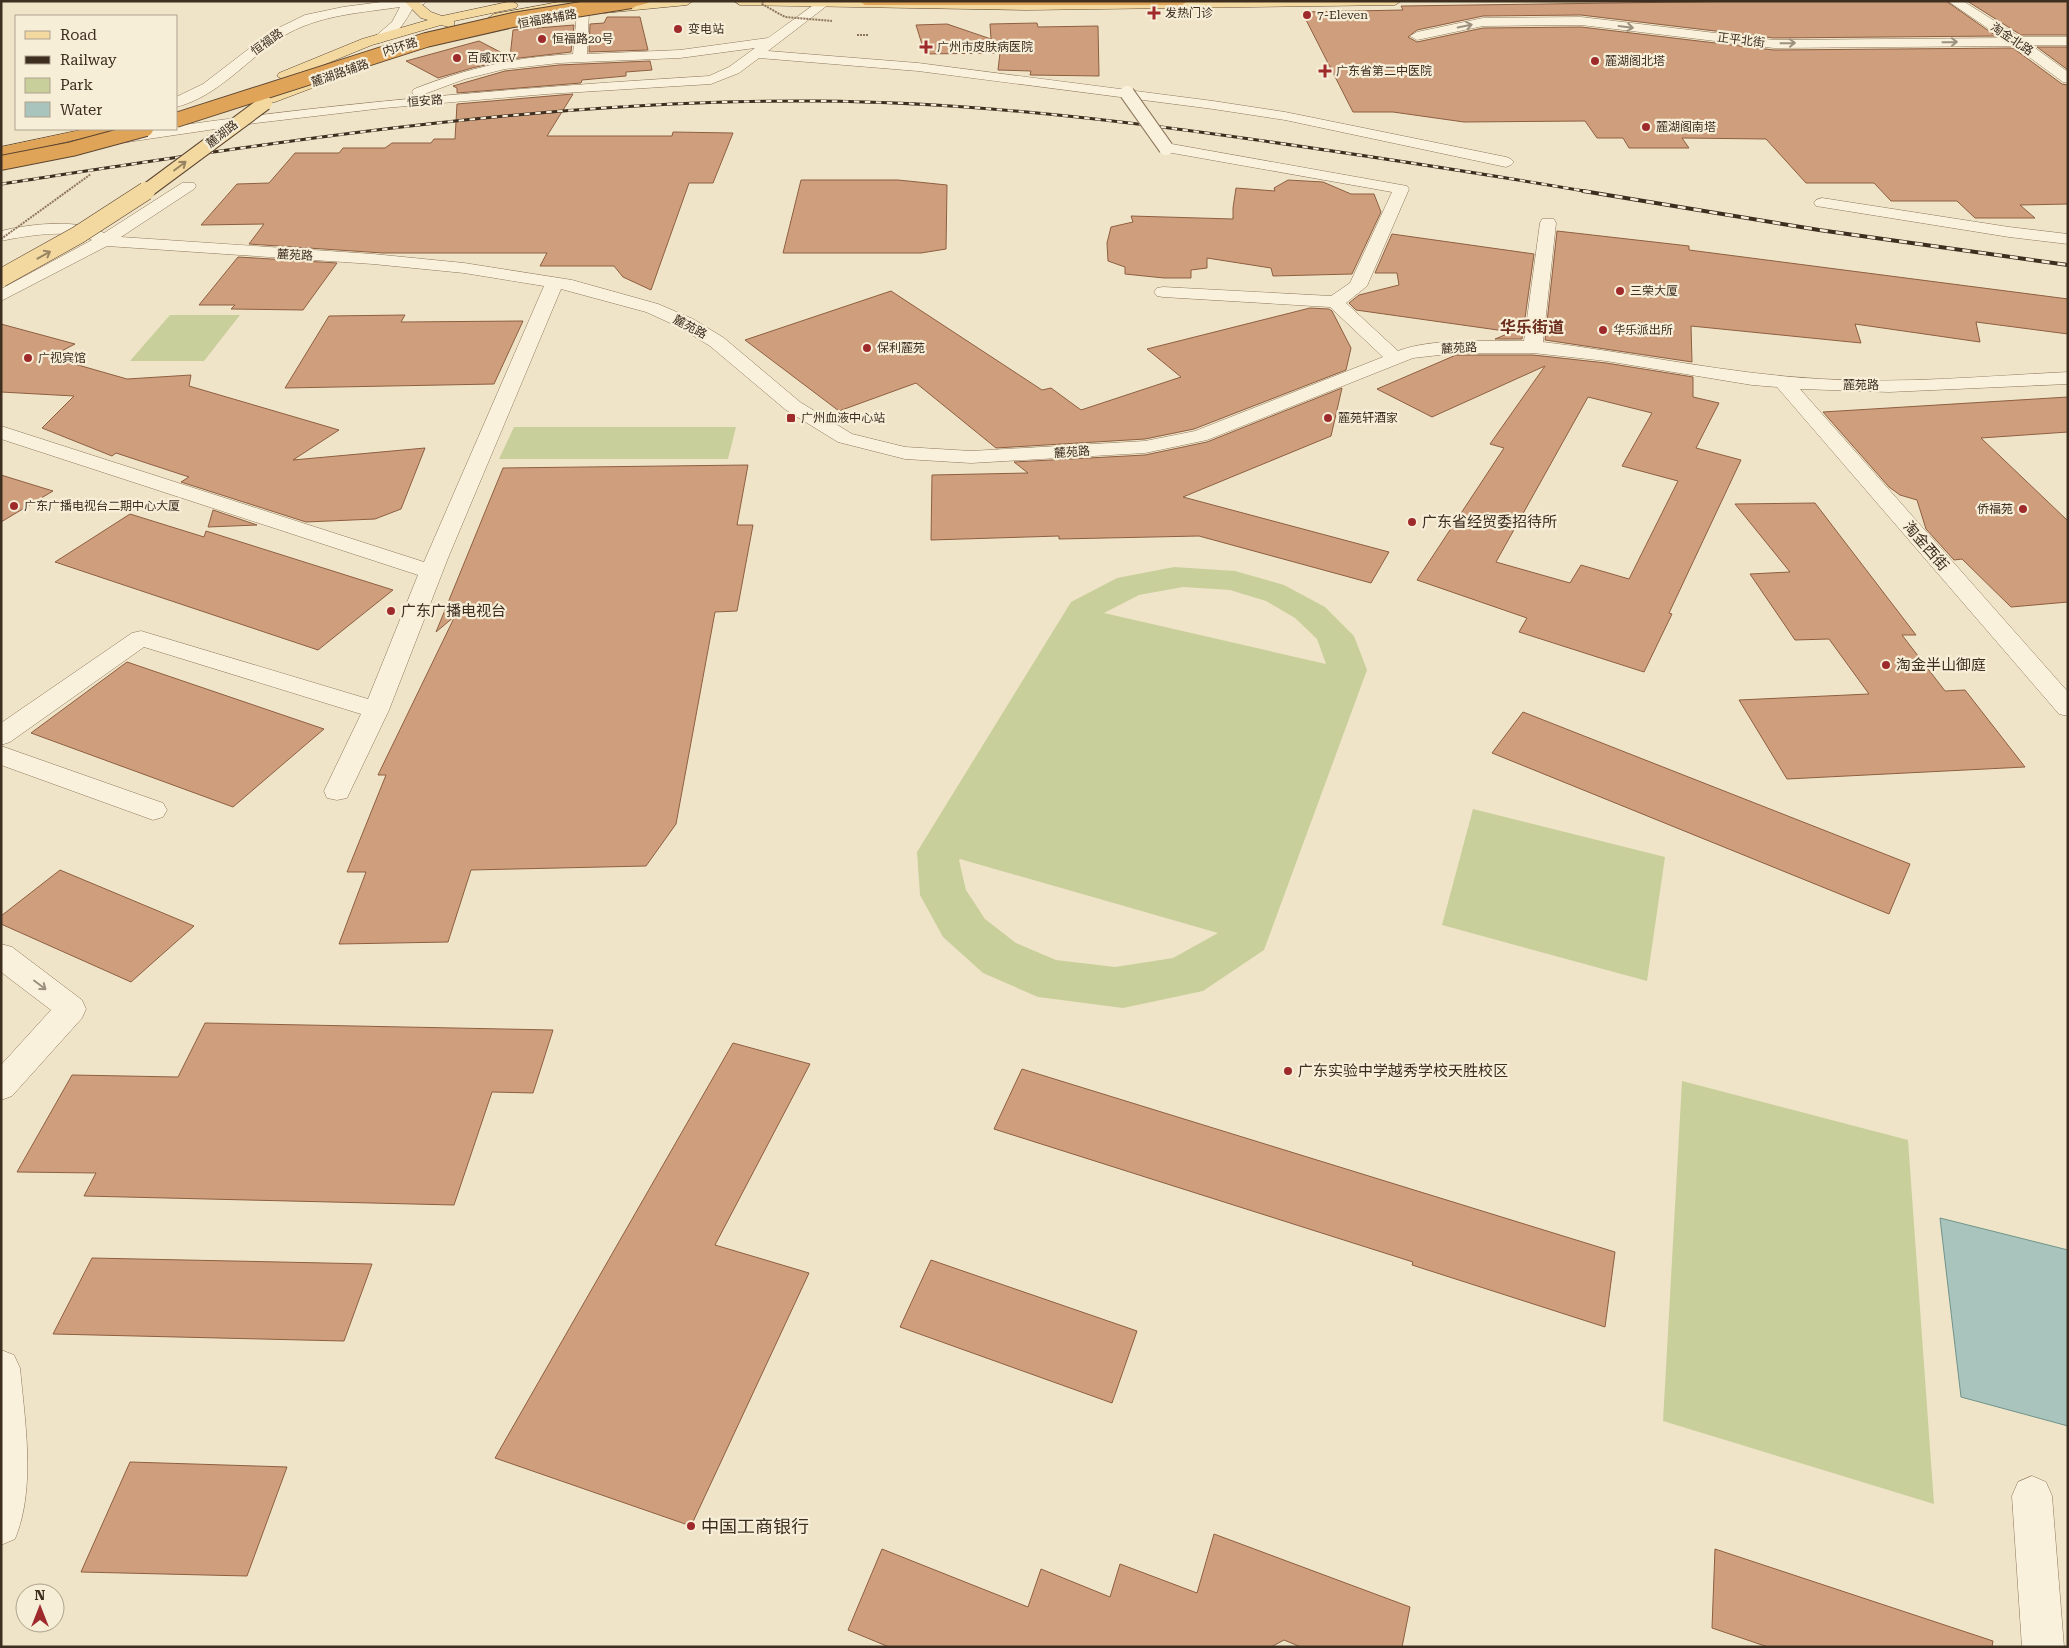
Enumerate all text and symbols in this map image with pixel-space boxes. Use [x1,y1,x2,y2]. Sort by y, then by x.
marker: 发热门诊 [1147,6,1161,20]
place label: 发热门诊 [1165,6,1213,20]
street label: 恒福路辅路 [516,7,578,31]
place label: 7-Eleven [1317,8,1368,22]
marker: 7-Eleven [1301,9,1313,21]
legend [15,15,178,130]
street label: 淘金北路 [1988,20,2036,58]
one-way arrow [1456,21,1472,30]
place label: 变电站 [688,22,724,36]
one-way arrow [1618,22,1634,32]
marker: 变电站 [672,23,684,35]
text: Road [60,26,97,44]
street label: 恒福路 [248,26,286,58]
street label: 正平北街 [1716,30,1766,50]
place label: 恒福路20号 [552,32,613,46]
marker: 恒福路20号 [536,33,548,45]
street label: 内环路 [381,35,419,59]
one-way arrow [1942,37,1958,47]
one-way arrow [1780,38,1796,48]
marker: 广州市皮肤病医院 [919,40,933,54]
place label: 广州市皮肤病医院 [937,40,1033,54]
text: Railway [60,51,117,69]
place label: 百威KTV [467,51,517,65]
marker: 百威KTV [451,52,463,64]
place label: 麓湖阁北塔 [1605,54,1665,68]
marker: 麓湖阁北塔 [1589,55,1601,67]
street label: 麓湖路辅路 [309,57,371,89]
marker: 广东省第二中医院 [1318,64,1332,78]
place label: 广东省第二中医院 [1336,64,1432,78]
text: Park [60,76,94,94]
street label: 恒安路 [406,92,444,110]
text: Water [60,101,102,119]
street label: 麓湖路 [204,117,240,151]
place label: 麓湖阁南塔 [1656,120,1716,134]
marker: 麓湖阁南塔 [1640,121,1652,133]
one-way arrow [173,161,187,171]
street label: 麓苑路 [277,247,313,263]
one-way arrow [37,250,52,260]
place label: 三荣大厦 [1630,284,1678,298]
marker: 三荣大厦 [1614,285,1626,297]
street label: 麓苑路 [671,312,709,342]
district label: 华乐街道 [1500,318,1564,337]
place label: 华乐派出所 [1613,323,1673,337]
marker: 华乐派出所 [1597,324,1609,336]
street label: 麓苑路 [1441,340,1477,356]
place label: 保利麓苑 [877,341,925,355]
marker: 保利麓苑 [861,342,873,354]
place label: 广视宾馆 [38,351,86,365]
marker: 广视宾馆 [22,352,34,364]
street label: 麓苑路 [1843,378,1879,392]
place label: 广州血液中心站 [801,411,885,425]
place label: 麓苑轩酒家 [1338,411,1398,425]
marker: 广州血液中心站 [785,412,797,424]
marker: 麓苑轩酒家 [1322,412,1334,424]
street label: 麓苑路 [1054,444,1090,460]
place label: 广东广播电视台二期中心大厦 [24,499,180,513]
marker: 广东广播电视台二期中心大厦 [8,500,20,512]
place label: 侨福苑 [1977,502,2013,516]
marker: 侨福苑 [2017,503,2029,515]
place label: 广东省经贸委招待所 [1422,513,1557,531]
marker: 广东省经贸委招待所 [1406,516,1418,528]
street label: 淘金西街 [1900,517,1952,575]
place label: 广东广播电视台 [401,602,506,620]
marker: 广东广播电视台 [385,605,397,617]
place label: 淘金半山御庭 [1896,656,1986,674]
marker: 淘金半山御庭 [1880,659,1892,671]
one-way arrow [33,979,46,990]
place label: 广东实验中学越秀学校天胜校区 [1298,1062,1508,1080]
marker: 广东实验中学越秀学校天胜校区 [1282,1065,1294,1077]
place label: 中国工商银行 [701,1516,809,1537]
marker: 中国工商银行 [685,1520,697,1532]
north arrow [15,1583,65,1633]
text: N [35,1587,46,1603]

